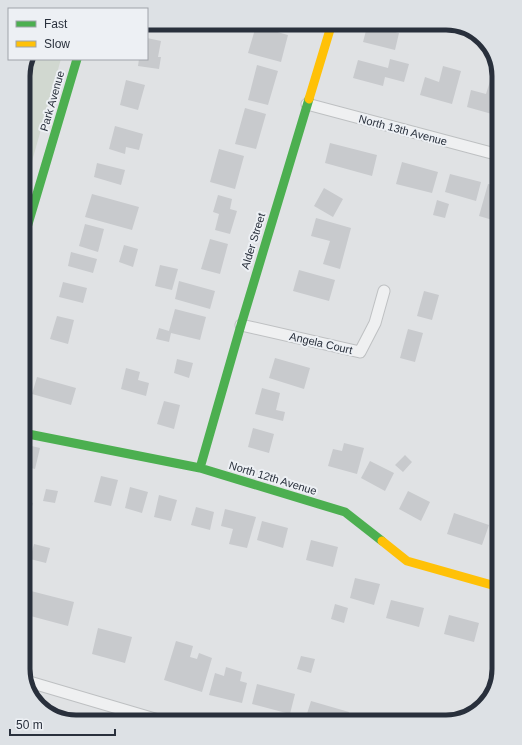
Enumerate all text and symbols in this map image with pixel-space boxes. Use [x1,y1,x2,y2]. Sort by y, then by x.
legend [8,8,148,60]
text: Fast [44,17,68,31]
text: Slow [44,37,70,51]
street label: Park Avenue [38,69,66,133]
street label: North 13th Avenue [358,112,448,148]
street label: Alder Street [239,211,267,271]
street label: Angela Court [288,330,354,356]
street label: North 12th Avenue [228,459,318,497]
scale bar [10,711,115,737]
text: 50 m [16,718,43,732]

